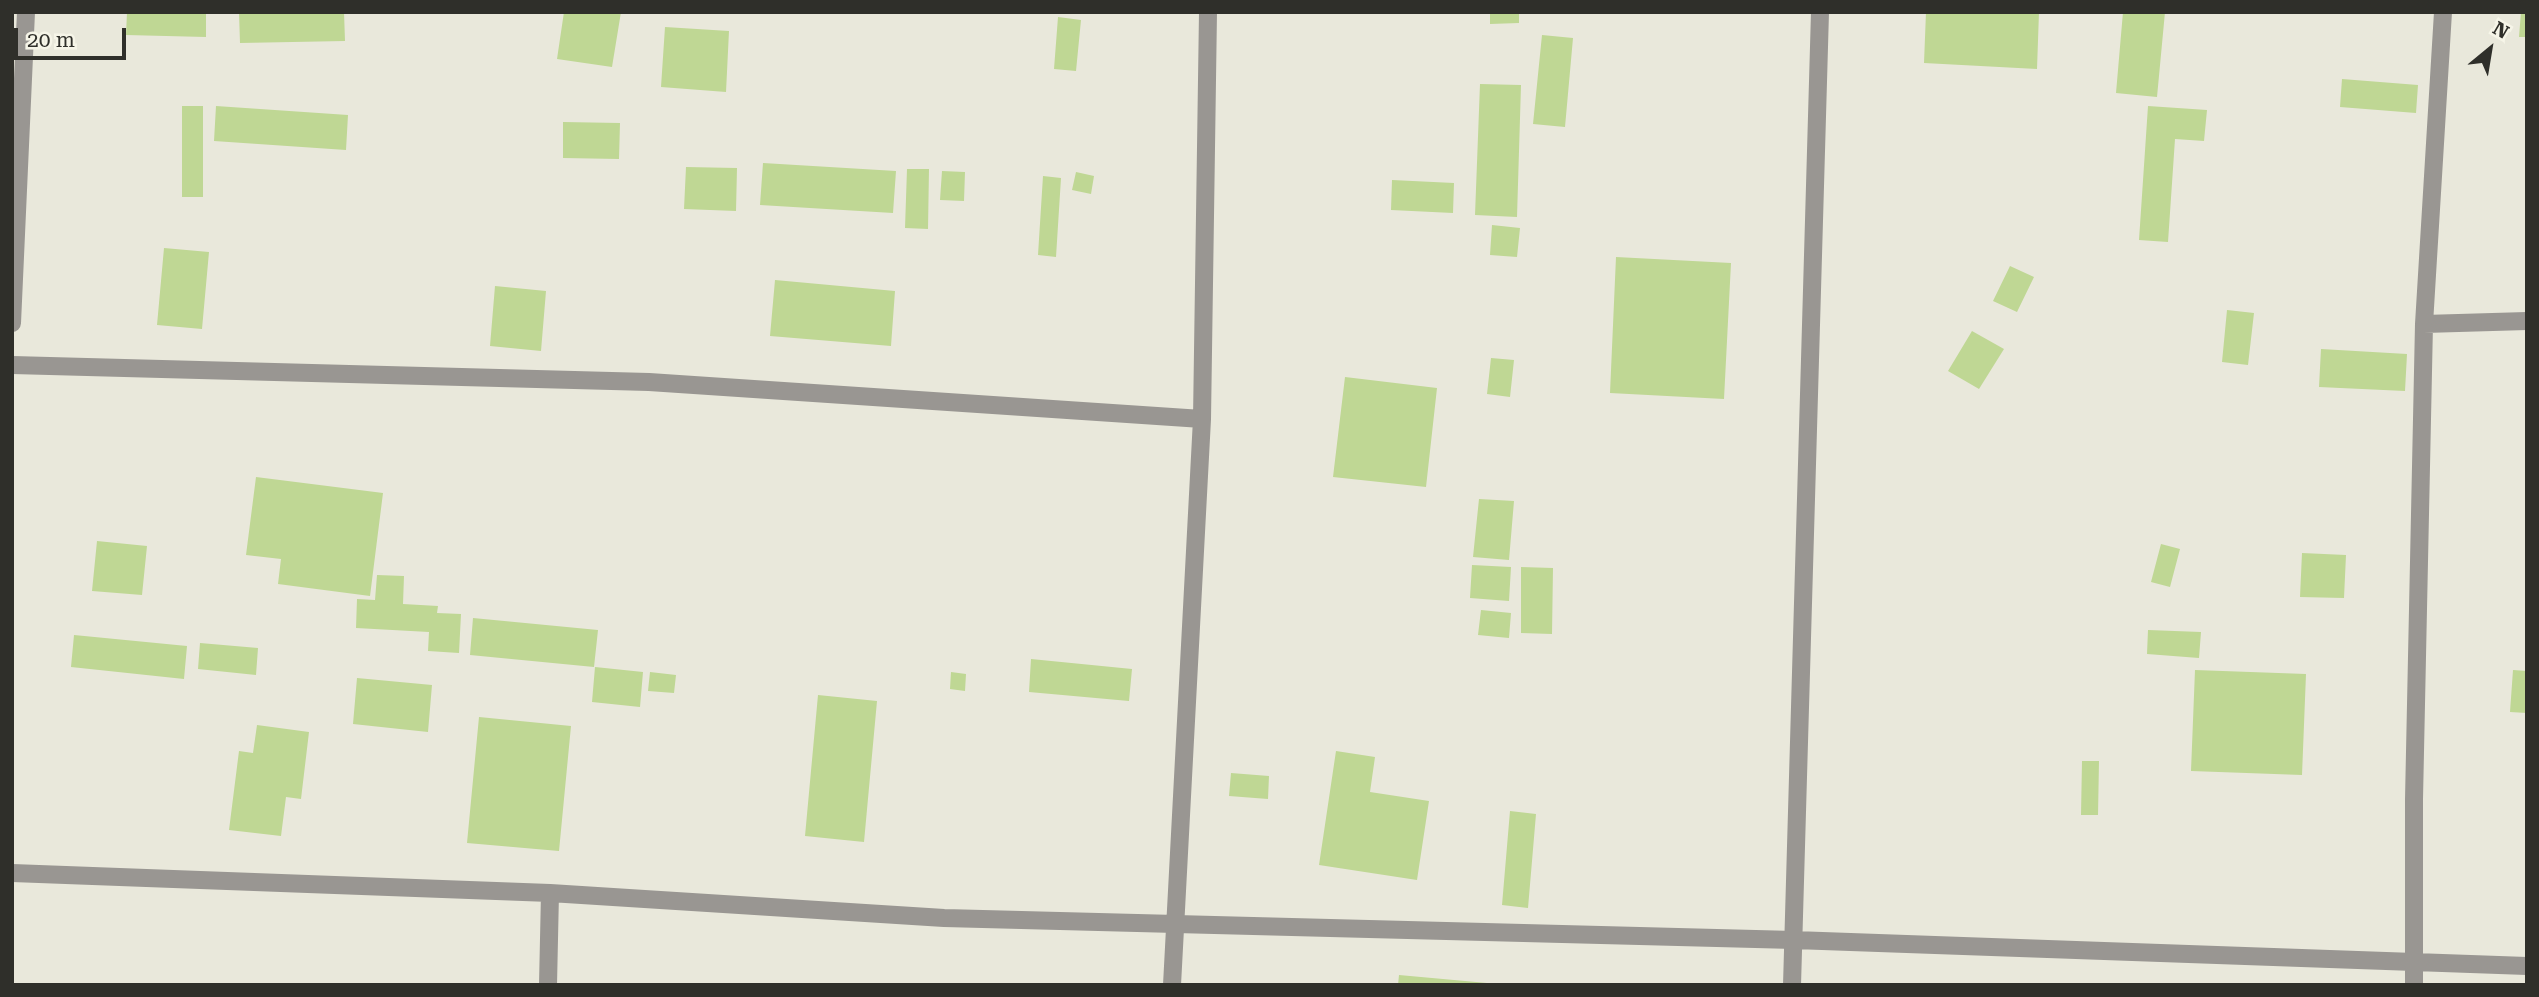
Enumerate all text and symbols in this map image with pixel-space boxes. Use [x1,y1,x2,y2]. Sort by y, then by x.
scale bar [18,14,130,58]
north arrow [2455,14,2525,84]
text: N [2489,17,2513,44]
text: 20 m [27,28,75,52]

